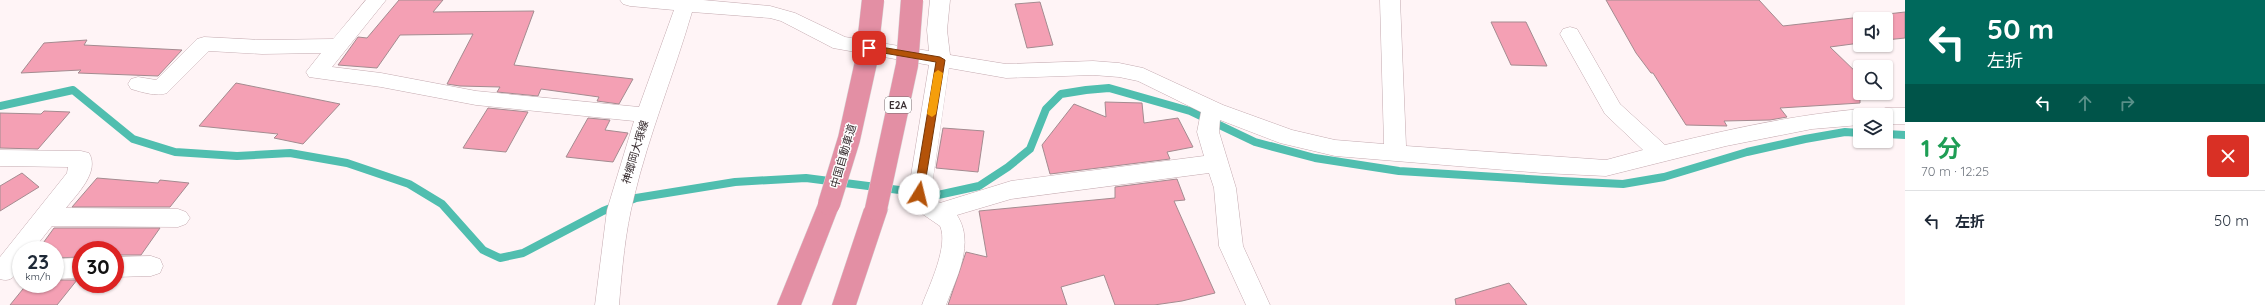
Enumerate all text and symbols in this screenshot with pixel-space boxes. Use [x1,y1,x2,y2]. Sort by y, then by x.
text: 50 m [1987,11,2054,46]
map controls [1853,12,1893,148]
button: sound [1853,12,1893,52]
icon: left [1921,16,1973,68]
pin [852,31,886,65]
icon: arrive [858,37,880,59]
text: 左折 [1987,49,2023,72]
button: search [1853,60,1893,100]
icon: left [2032,92,2054,114]
icon: ahead [2074,92,2096,114]
icon: right [2116,92,2138,114]
road number: E2A [885,97,911,113]
button: layers [1853,108,1893,148]
street label: 神郷岡大塚線 [619,118,651,186]
street label: 中国自動車道 [827,122,859,190]
text: 1 分 [1921,133,1961,163]
button: close [2207,135,2249,177]
text: 70 m · 12:25 [1921,163,1989,179]
position arrow [898,173,940,215]
icon: left [1921,210,1943,232]
text: 50 m [2214,211,2249,230]
text: 左折 [1955,212,1985,231]
speed limit sign: 30 [72,241,124,293]
text: 23 [27,249,49,274]
text: km/h [25,270,51,283]

